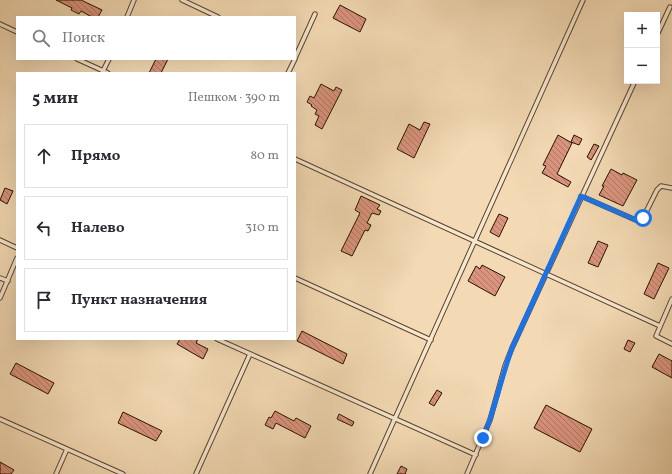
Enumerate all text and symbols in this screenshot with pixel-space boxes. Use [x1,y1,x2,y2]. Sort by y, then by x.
map controls [624,12,660,84]
button: + [624,12,660,48]
search box [16,16,296,60]
icon: search [30,27,52,49]
text: Поиск [62,28,105,49]
button: − [624,48,660,84]
text: 5 мин [32,87,78,110]
text: Пешком · 390 m [188,89,280,107]
icon: ahead [33,145,55,167]
text: Прямо [71,146,120,167]
text: 80 m [250,147,279,165]
route start [634,209,652,227]
icon: left [33,217,55,239]
text: Налево [71,218,125,239]
text: 310 m [245,219,279,237]
icon: arrive [33,289,55,311]
text: Пункт назначения [71,290,207,311]
route end [474,429,492,447]

